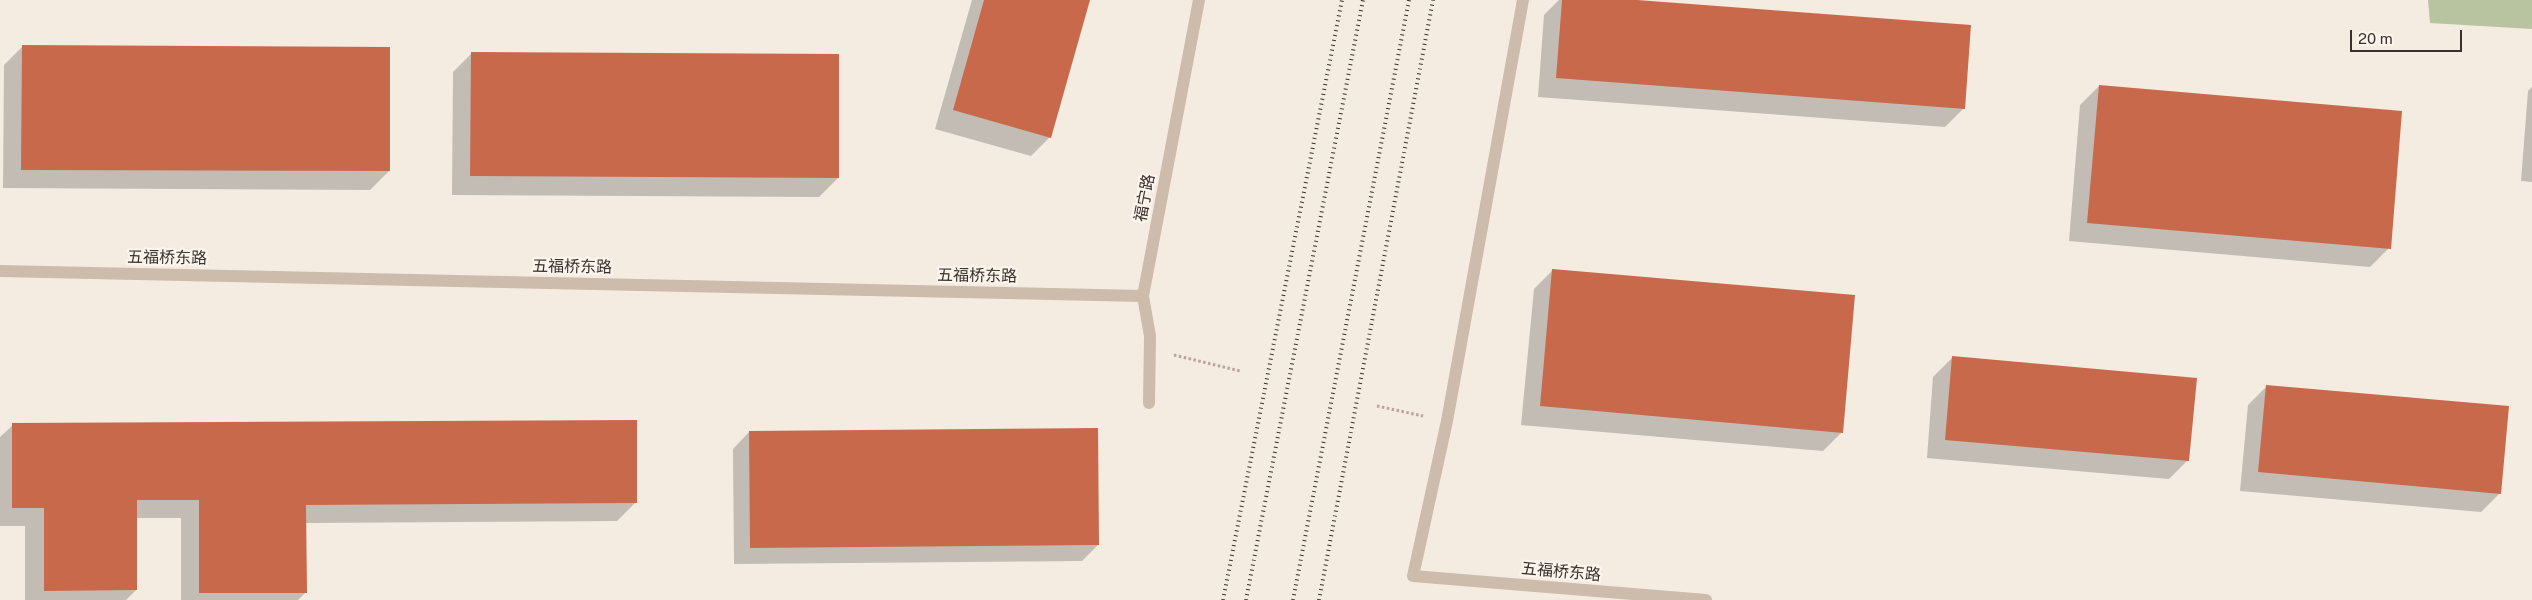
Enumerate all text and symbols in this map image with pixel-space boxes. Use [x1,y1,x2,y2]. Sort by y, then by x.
scale bar [2352,20,2464,52]
text: 20 m [2358,30,2393,47]
street label: 福宁路 [1131,173,1159,223]
street label: 五福桥东路 [127,248,207,268]
street label: 五福桥东路 [532,257,612,277]
street label: 五福桥东路 [937,266,1017,286]
street label: 五福桥东路 [1520,559,1602,585]

